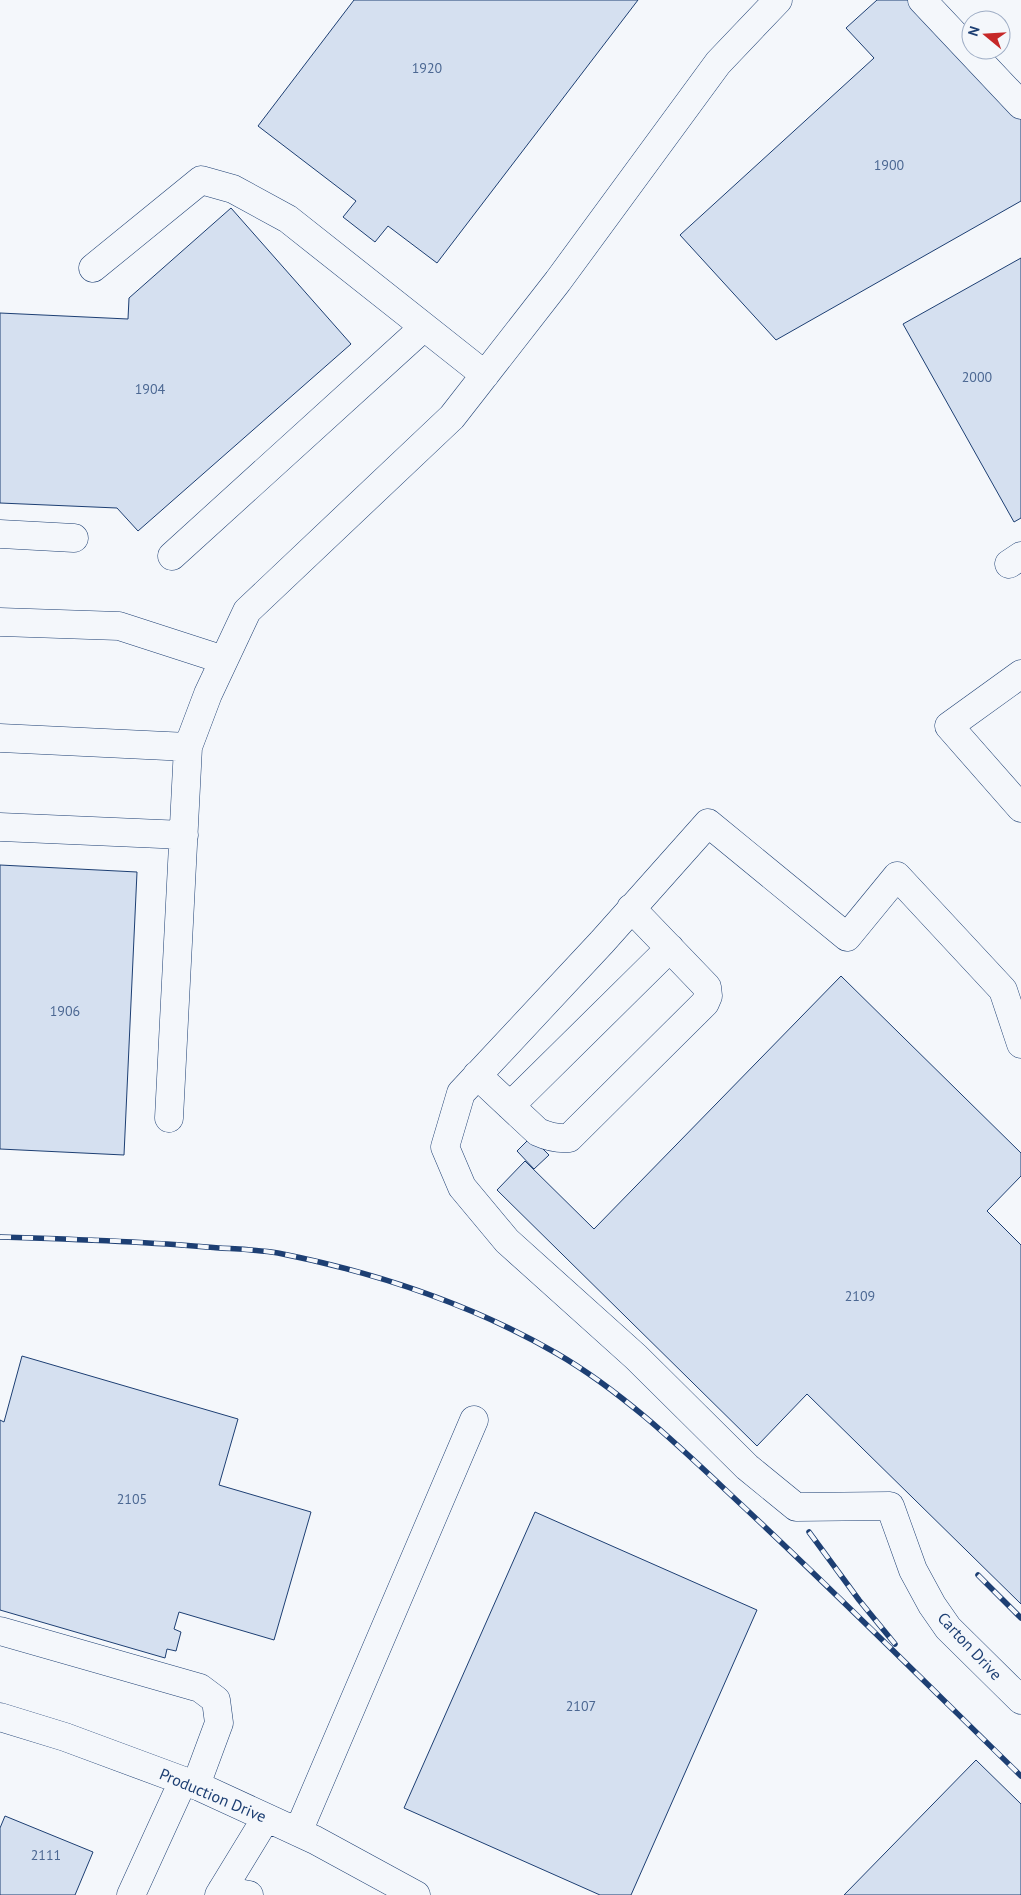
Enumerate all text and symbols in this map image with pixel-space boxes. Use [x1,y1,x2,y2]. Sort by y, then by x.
north arrow [961,10,1011,60]
text: N [964,24,984,38]
house number: 1920 [412,59,443,77]
house number: 1900 [874,156,905,174]
house number: 2000 [962,368,993,386]
house number: 1904 [135,380,166,398]
house number: 1906 [50,1002,80,1020]
house number: 2109 [845,1287,875,1305]
house number: 2105 [117,1490,147,1508]
street label: Carton Drive [934,1608,1006,1684]
house number: 2107 [566,1697,596,1715]
street label: Production Drive [157,1764,269,1826]
house number: 2111 [31,1846,61,1864]

